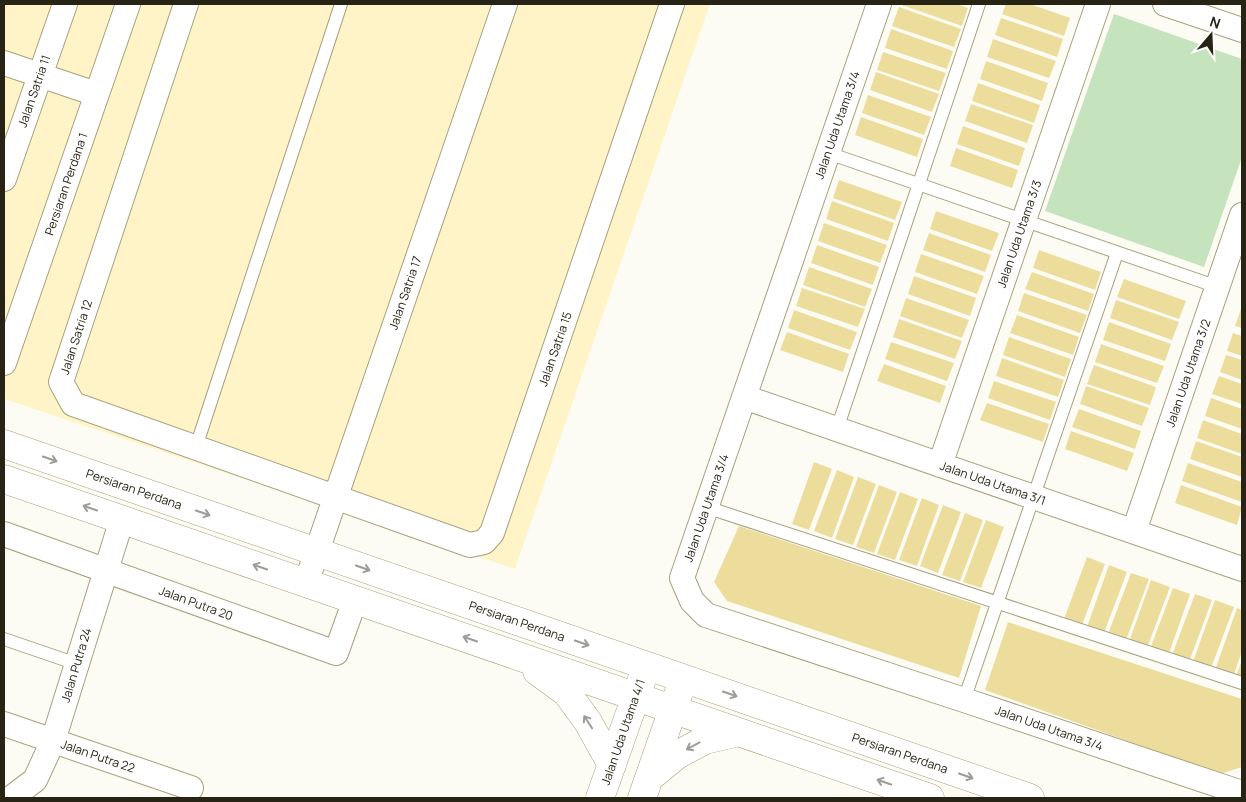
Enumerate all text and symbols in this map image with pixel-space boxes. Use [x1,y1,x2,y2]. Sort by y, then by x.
north arrow [1186,10,1236,60]
text: N [1208,12,1223,33]
street label: Jalan Satria 11 [14,52,54,130]
street label: Jalan Uda Utama 3/4 [811,69,863,181]
street label: Persiaran Perdana 1 [40,130,92,238]
street label: Jalan Uda Utama 3/3 [993,178,1045,290]
street label: Jalan Satria 17 [384,254,426,332]
street label: Jalan Satria 12 [56,297,96,377]
street label: Jalan Satria 15 [534,309,576,389]
street label: Jalan Uda Utama 3/2 [1162,317,1214,429]
street label: Jalan Uda Utama 3/4 [680,452,732,564]
one-way arrow [42,455,58,465]
street label: Jalan Uda Utama 3/1 [938,457,1048,509]
street label: Persiaran Perdana [84,465,184,513]
one-way arrow [83,503,98,512]
one-way arrow [195,508,211,518]
one-way arrow [253,562,269,571]
one-way arrow [354,563,370,573]
street label: Jalan Putra 20 [157,582,235,624]
street label: Persiaran Perdana [467,597,567,645]
street label: Jalan Putra 24 [57,626,95,704]
one-way arrow [462,634,478,643]
one-way arrow [574,639,590,649]
street label: Jalan Uda Utama 4/1 [597,677,649,787]
one-way arrow [721,690,737,699]
street label: Jalan Uda Utama 3/4 [993,702,1105,754]
one-way arrow [583,716,593,730]
street label: Persiaran Perdana [850,729,950,777]
street label: Jalan Putra 22 [59,735,137,777]
one-way arrow [686,742,701,752]
one-way arrow [958,772,973,781]
one-way arrow [877,777,893,786]

